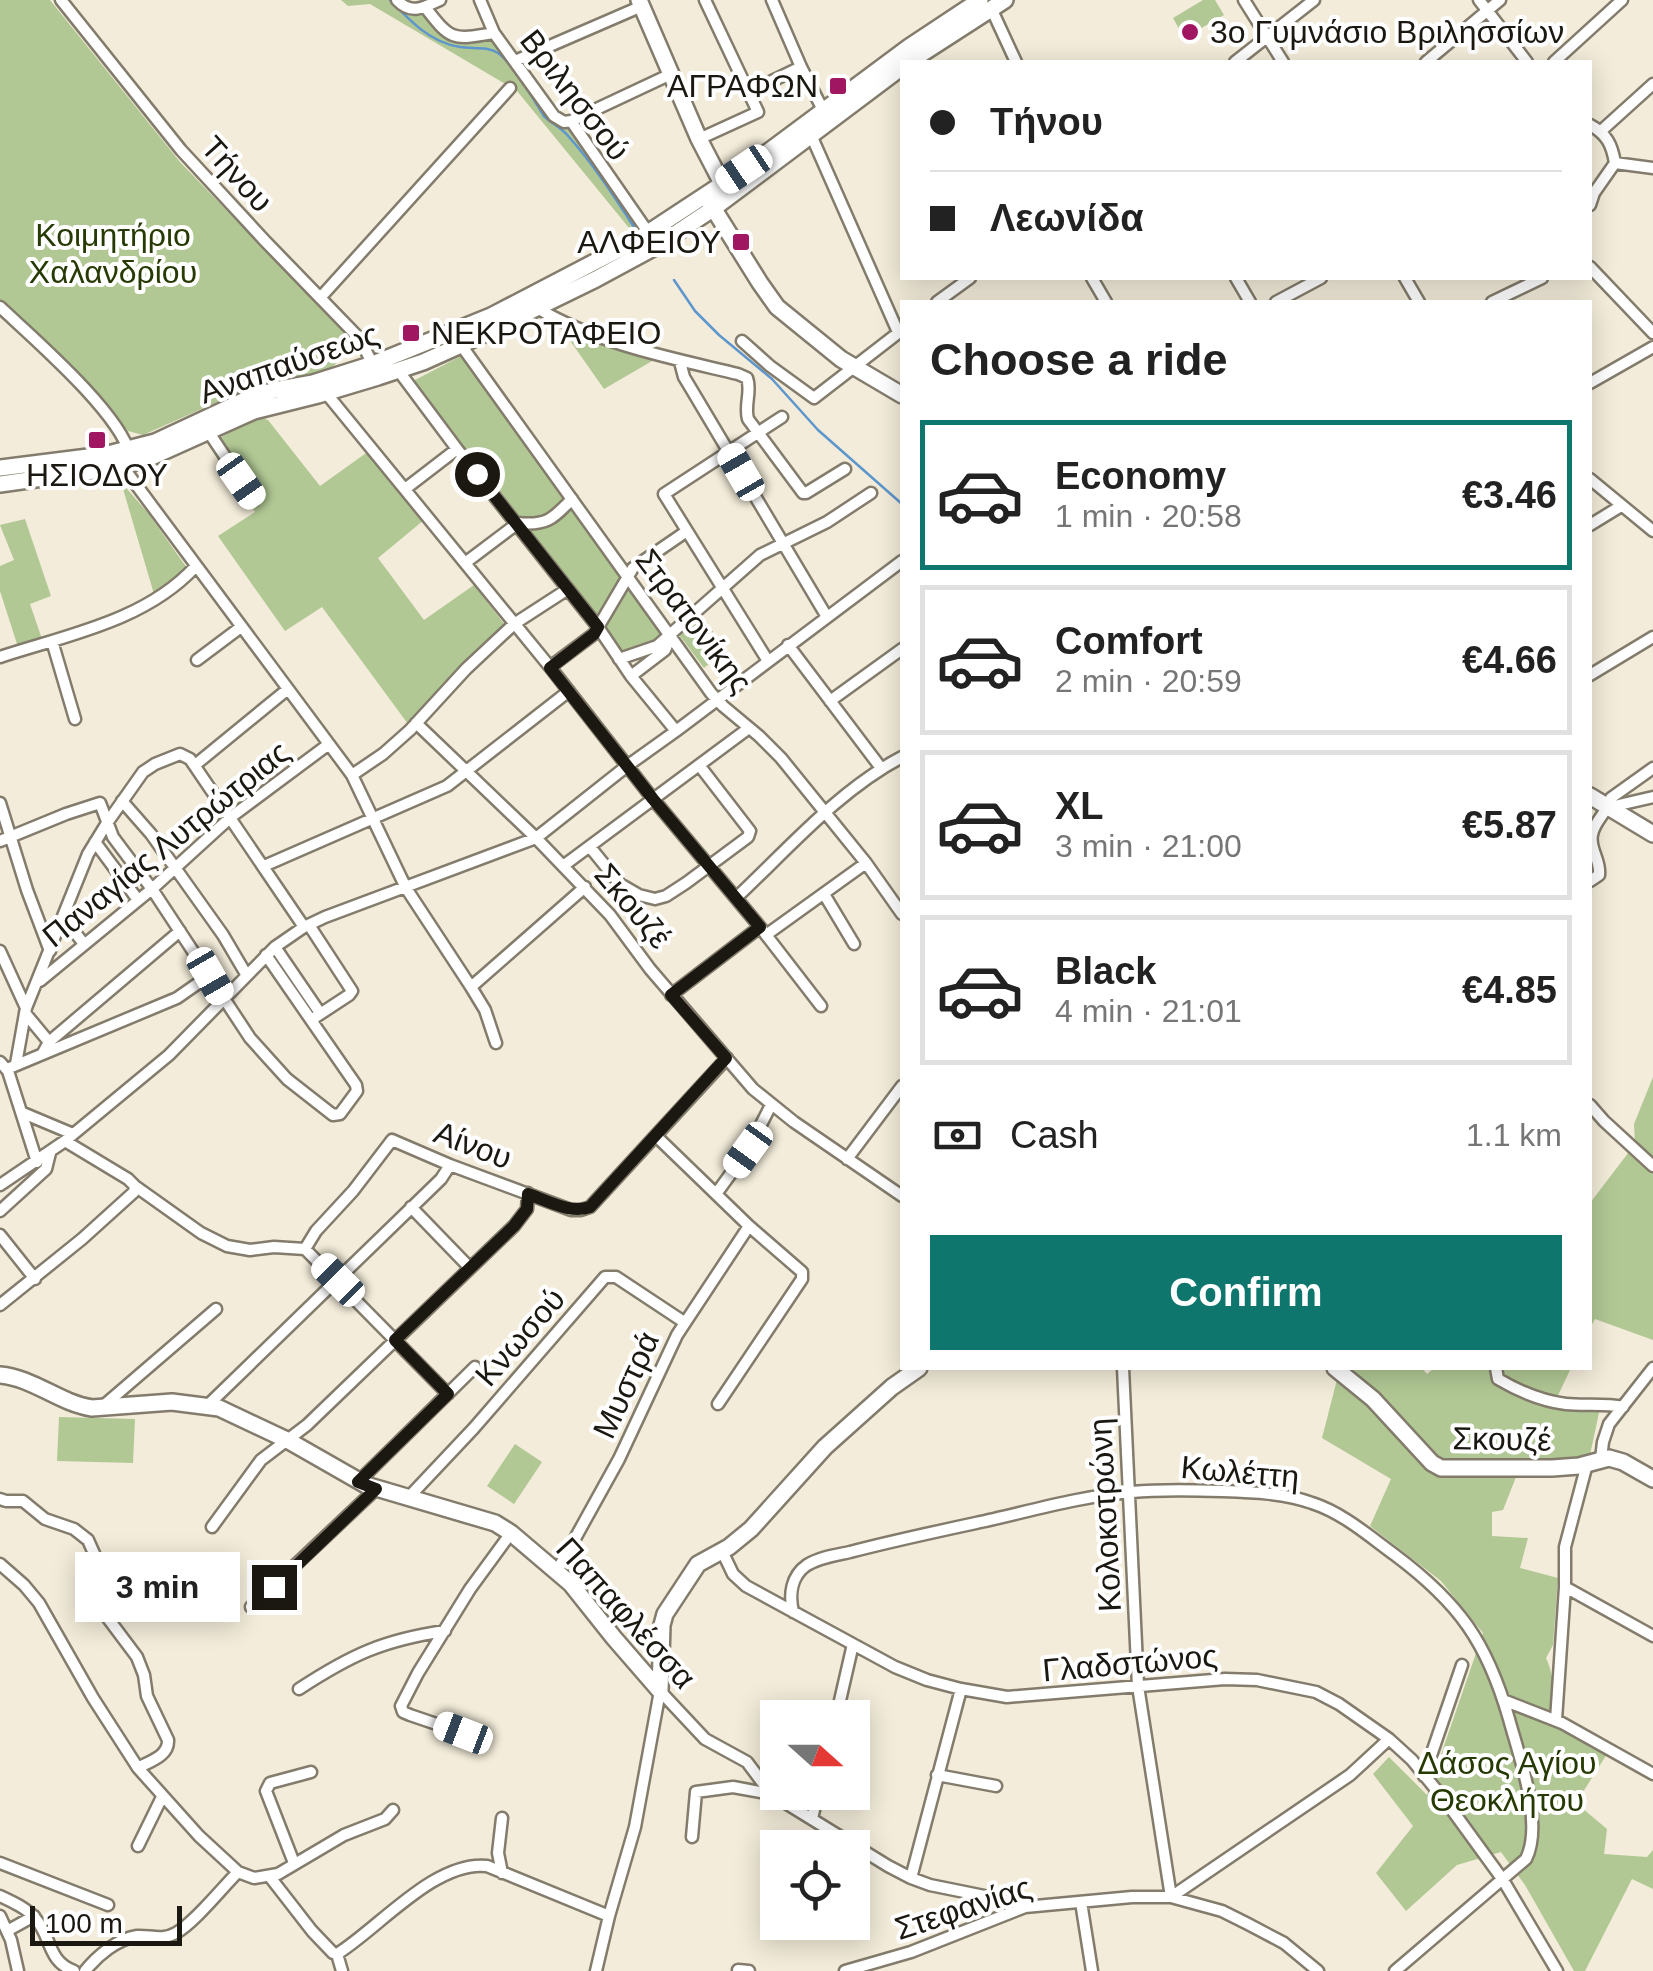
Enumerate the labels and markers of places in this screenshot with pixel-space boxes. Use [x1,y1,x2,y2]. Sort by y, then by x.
place label: 3ο Γυμνάσιο Βριλησσίων [1210,14,1564,50]
marker: 3ο Γυμνάσιο Βριλησσίων [1179,21,1201,43]
place label: ΑΓΡΑΦΩΝ [667,68,818,104]
marker: ΑΓΡΑΦΩΝ [827,75,849,97]
place label: ΑΛΦΕΙΟΥ [577,224,721,260]
marker: ΑΛΦΕΙΟΥ [730,231,752,253]
place label: ΝΕΚΡΟΤΑΦΕΙΟ [431,315,661,351]
marker: ΝΕΚΡΟΤΑΦΕΙΟ [400,322,422,344]
marker: ΗΣΙΟΔΟΥ [86,429,108,451]
place label: ΗΣΙΟΔΟΥ [26,457,168,493]

